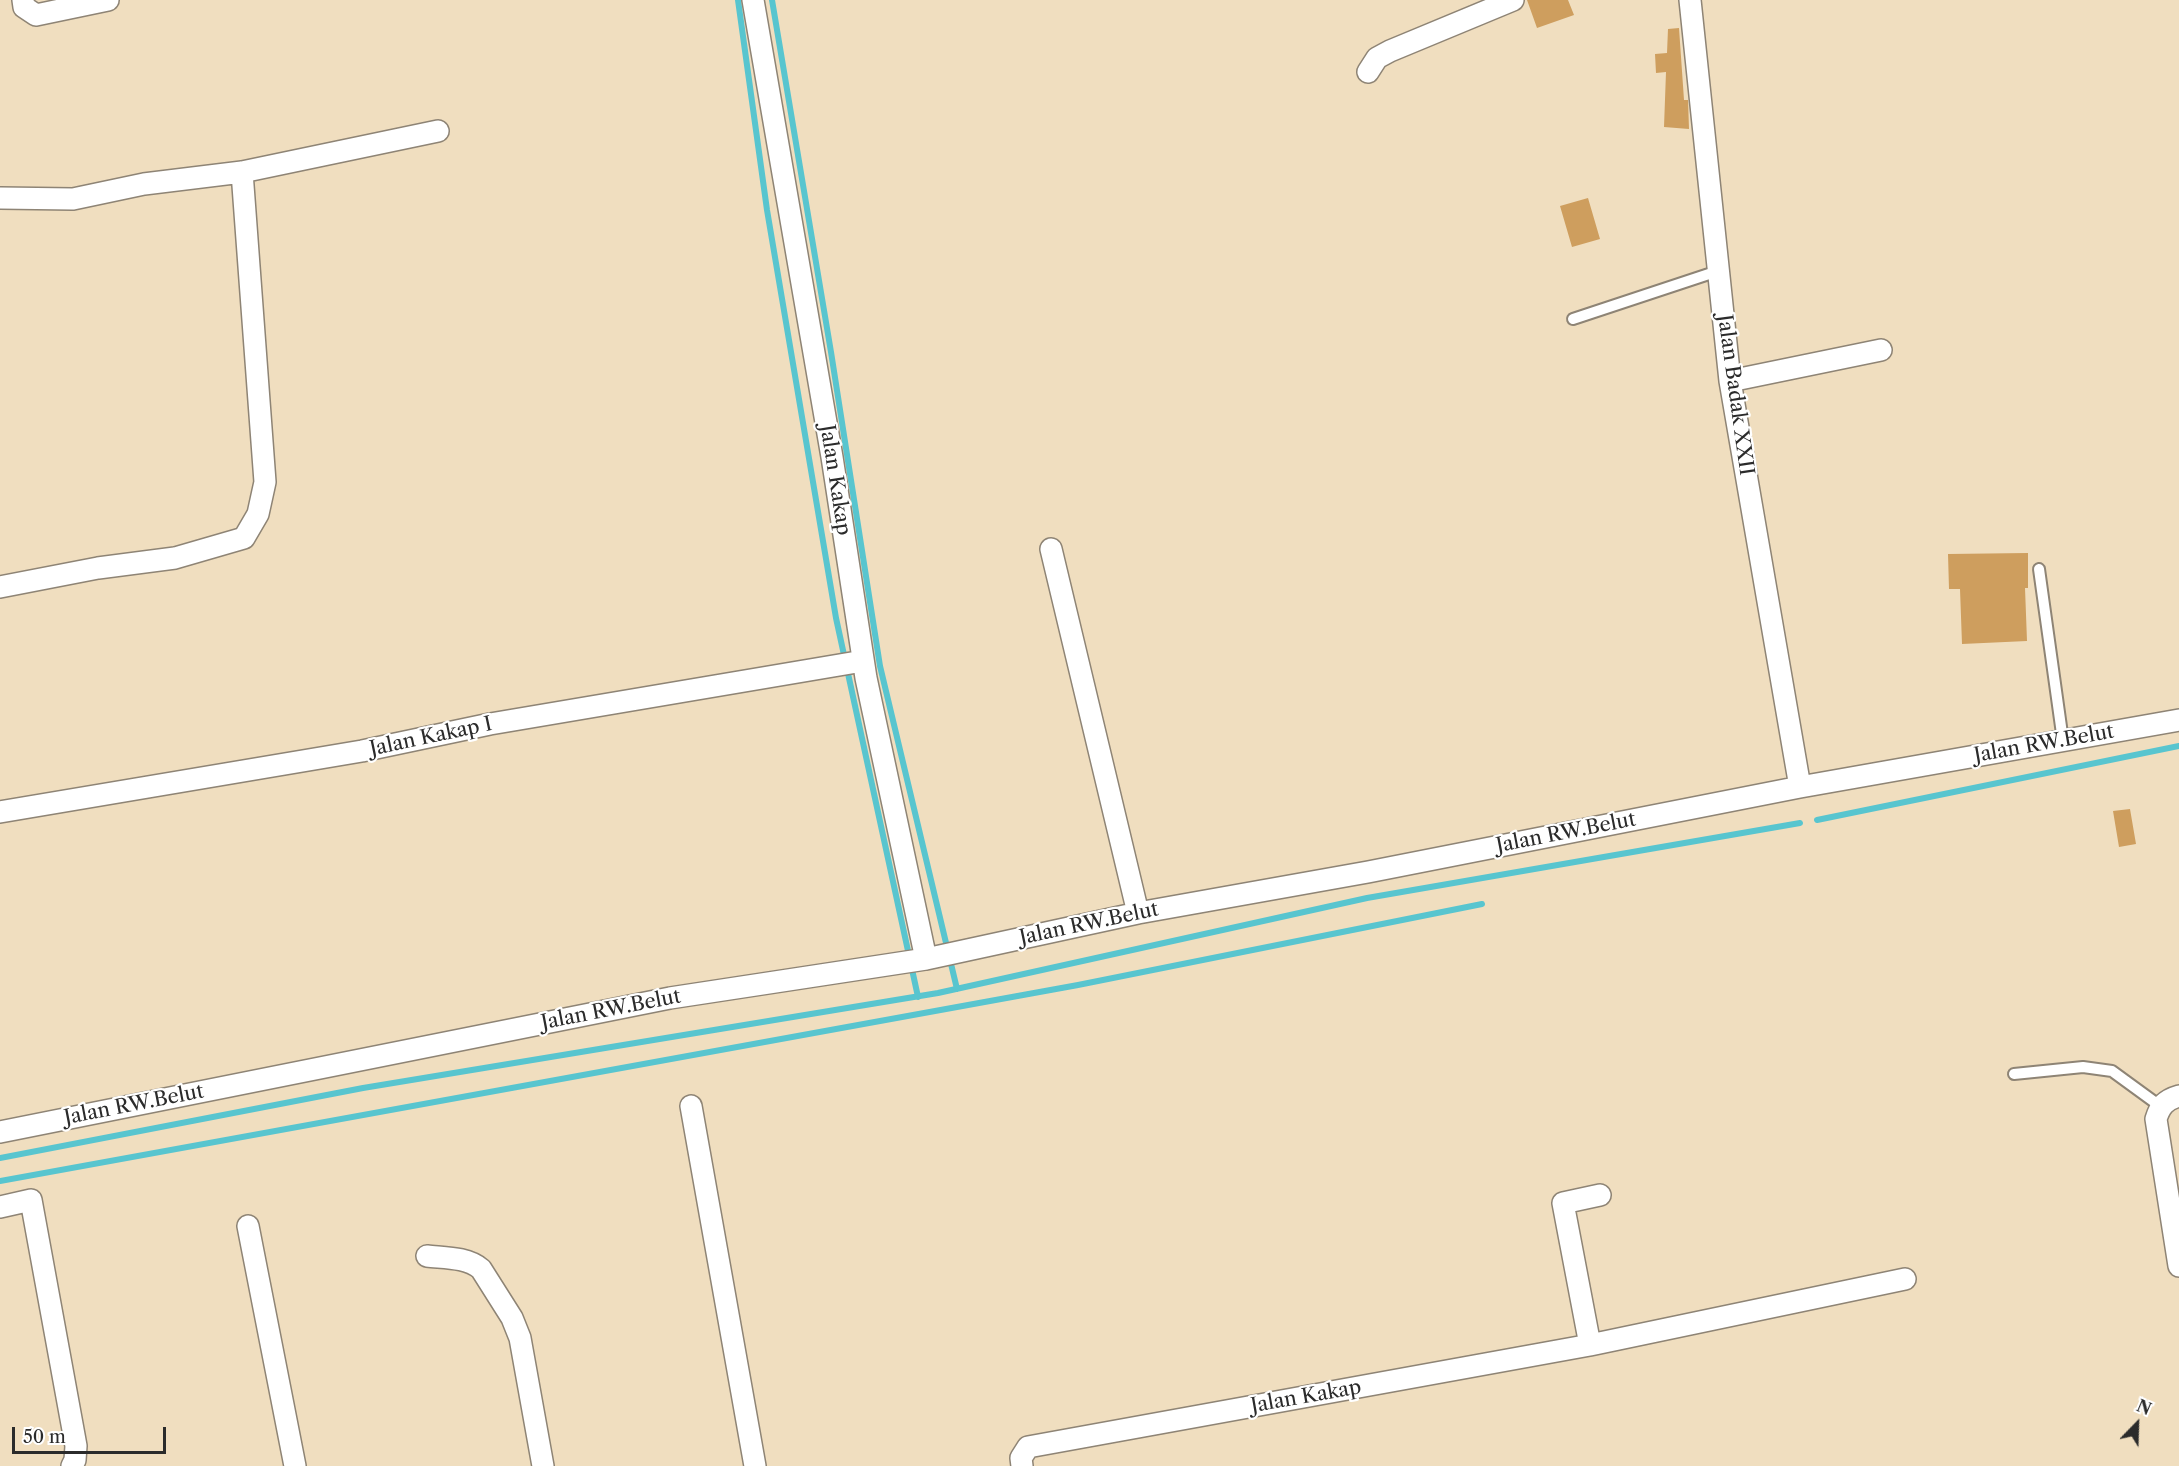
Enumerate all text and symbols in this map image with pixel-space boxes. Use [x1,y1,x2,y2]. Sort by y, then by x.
street label: Jalan Badak XXII [1712,313,1758,477]
street label: Jalan Kakap [814,423,856,537]
street label: Jalan Kakap I [368,712,494,762]
street label: Jalan RW.Belut [1972,720,2116,768]
street label: Jalan RW.Belut [1494,808,1638,858]
street label: Jalan RW.Belut [1017,898,1161,950]
street label: Jalan RW.Belut [539,985,683,1035]
street label: Jalan RW.Belut [62,1080,206,1130]
street label: Jalan Kakap [1249,1375,1363,1419]
north arrow [2107,1394,2167,1454]
text: N [2134,1396,2154,1419]
scale bar [15,1415,170,1453]
text: 50 m [23,1426,66,1448]

